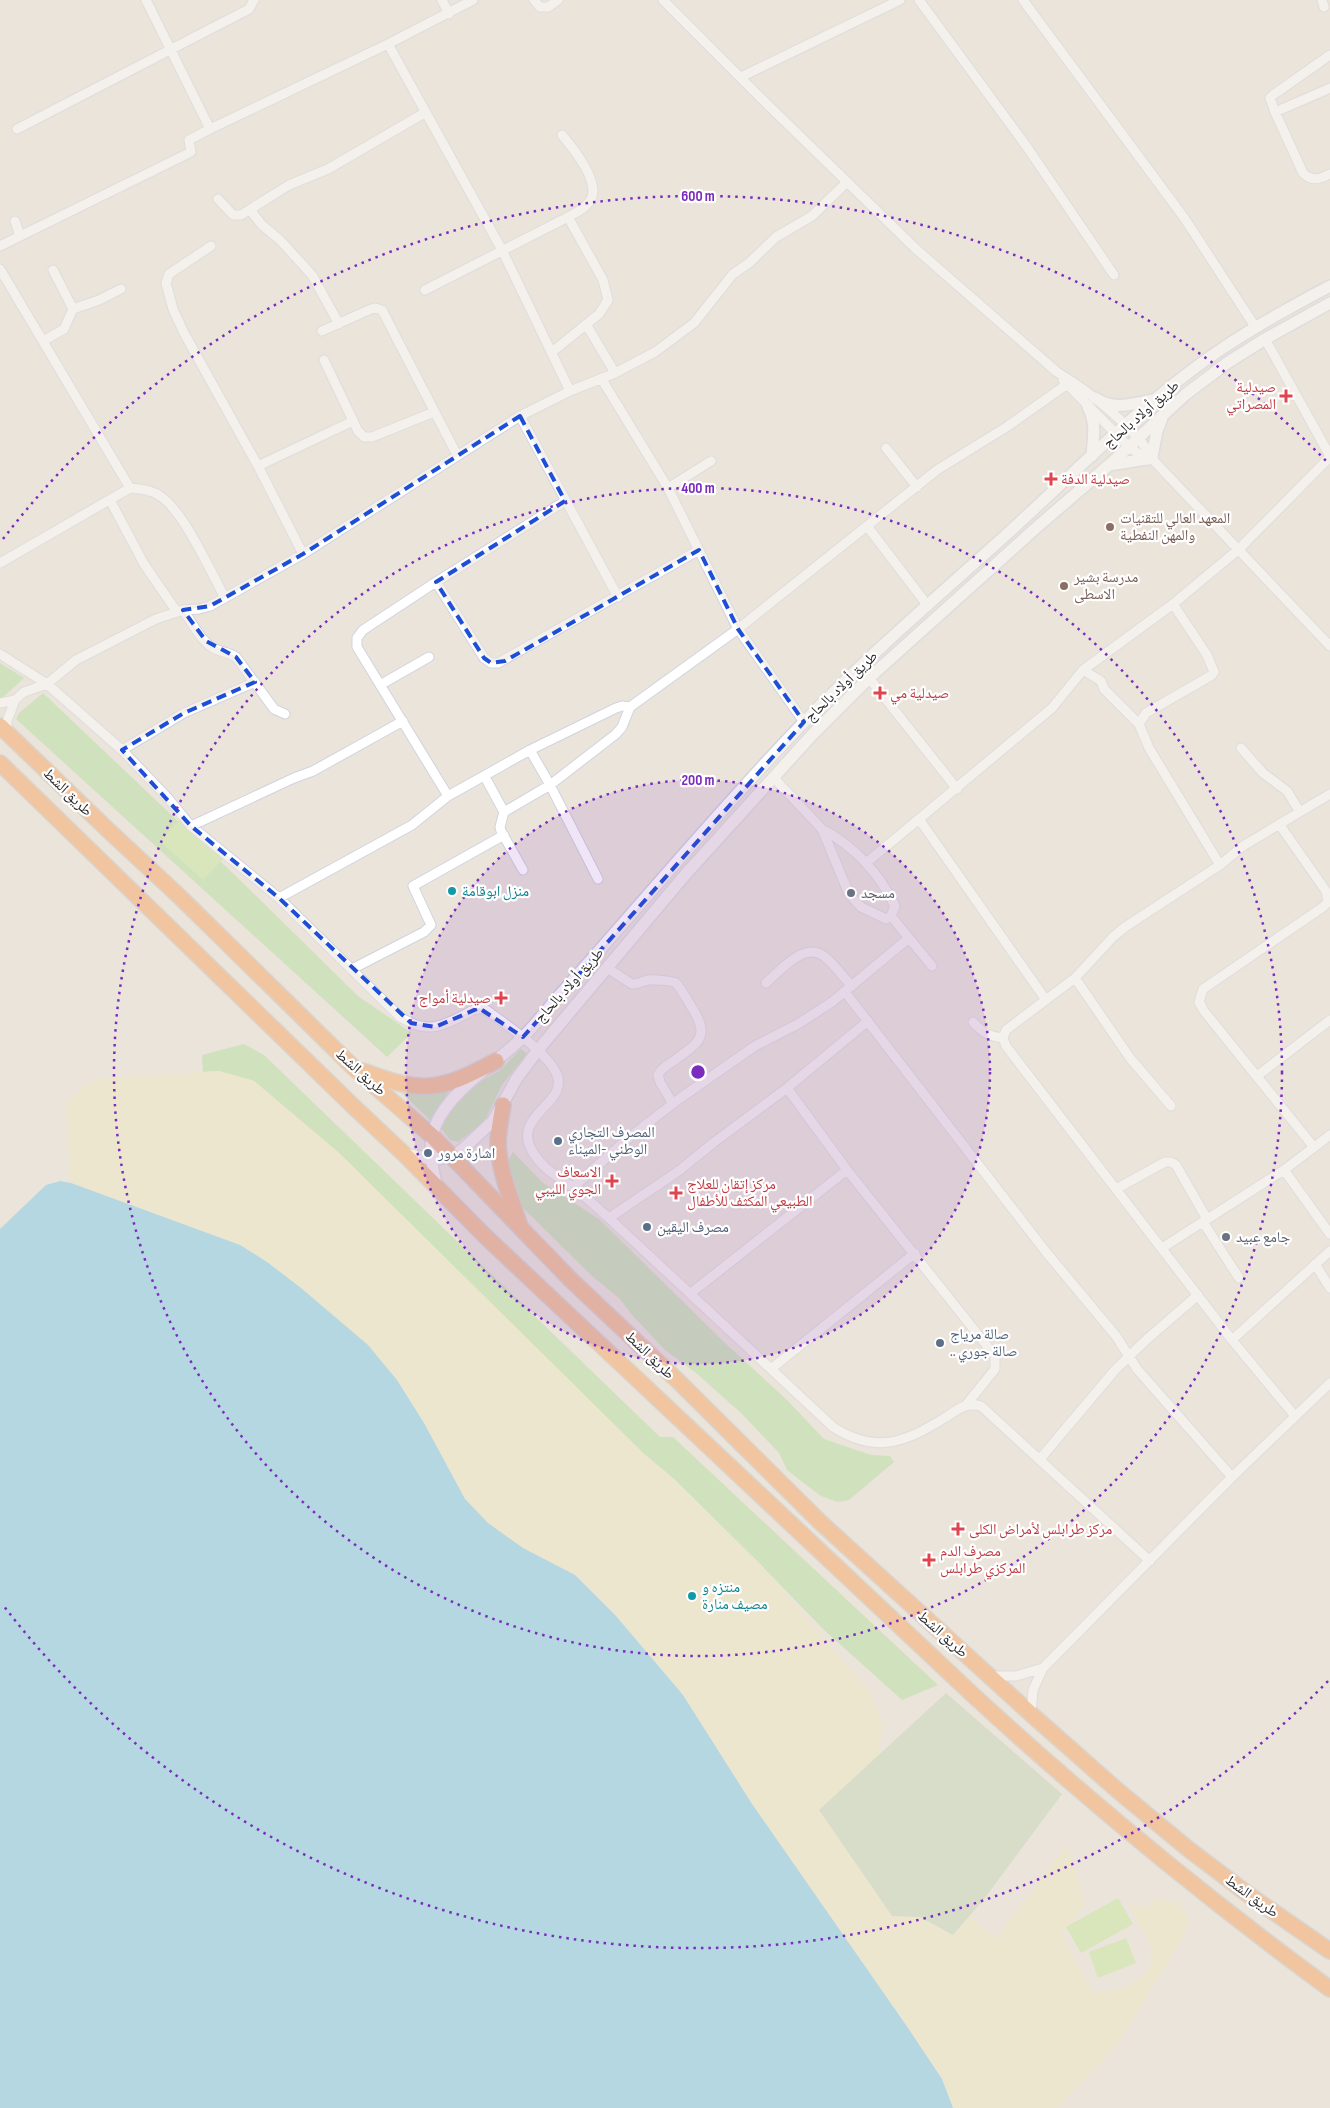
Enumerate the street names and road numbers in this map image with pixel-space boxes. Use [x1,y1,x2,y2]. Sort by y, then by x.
street label: طريق أولاد بالحاج [1099,376,1183,453]
street label: طريق أولاد بالحاج [801,647,882,726]
street label: طريق الشط [39,764,96,821]
street label: طريق أولاد بالحاج [531,944,608,1027]
street label: طريق الشط [331,1045,390,1100]
street label: طريق الشط [621,1327,678,1384]
street label: طريق الشط [913,1607,972,1662]
street label: طريق الشط [1221,1871,1282,1922]

